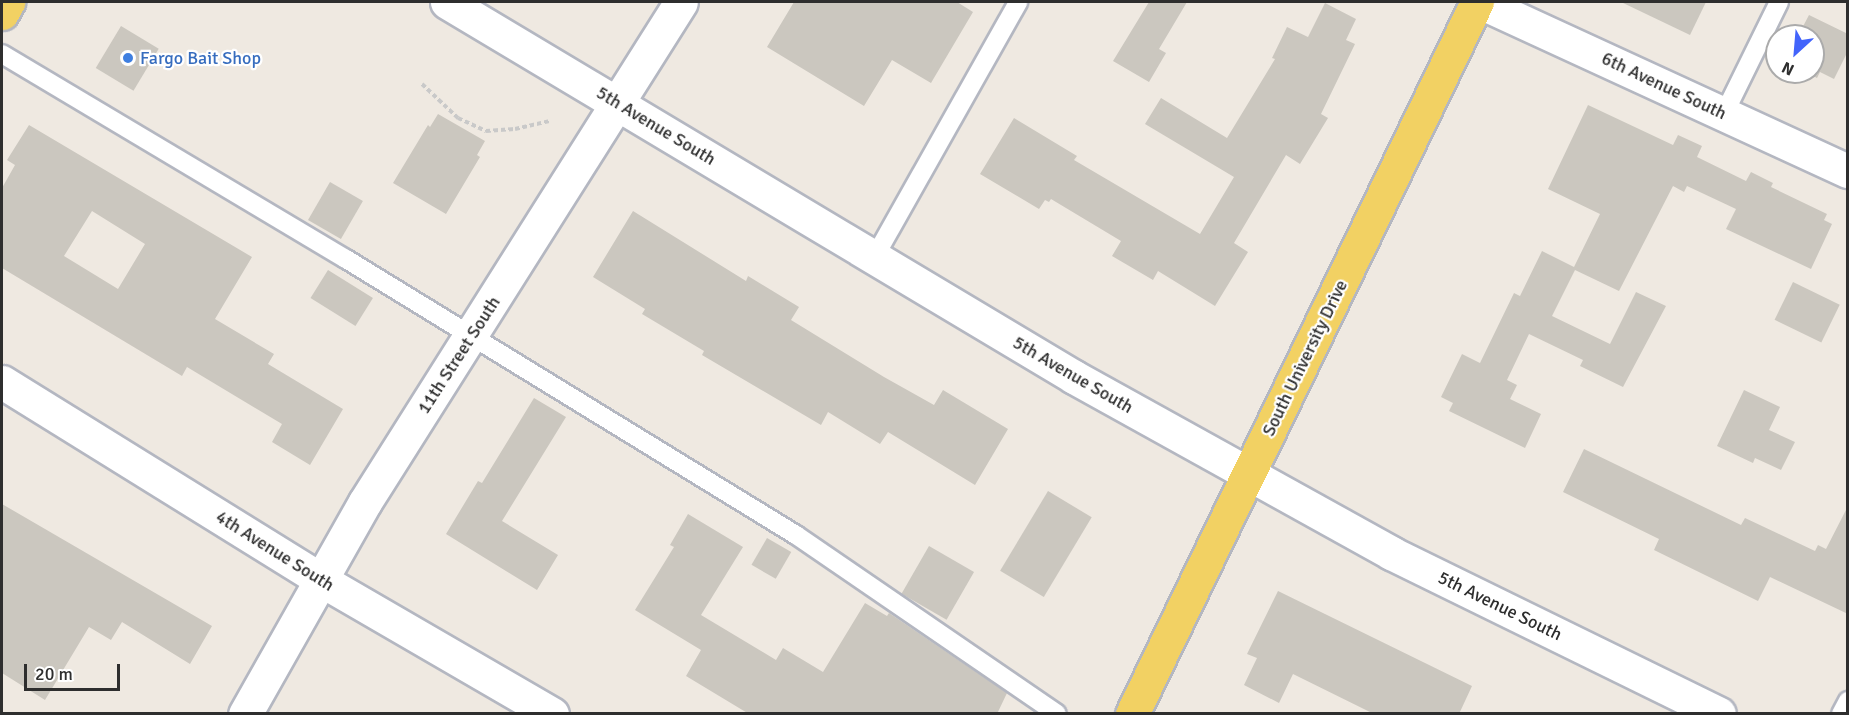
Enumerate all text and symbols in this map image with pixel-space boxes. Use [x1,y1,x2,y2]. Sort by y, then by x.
north arrow [1765,24,1825,84]
place label: Fargo Bait Shop [140,47,261,69]
street label: 6th Avenue South [1598,48,1730,124]
marker: Fargo Bait Shop [121,51,135,65]
text: N [1779,57,1797,80]
street label: 5th Avenue South [592,82,720,170]
street label: South University Drive [1258,276,1352,440]
street label: 11th Street South [413,292,505,418]
street label: 5th Avenue South [1009,332,1137,418]
street label: 4th Avenue South [212,506,338,596]
street label: 5th Avenue South [1434,567,1566,645]
scale bar [27,652,123,690]
text: 20 m [35,663,73,685]

